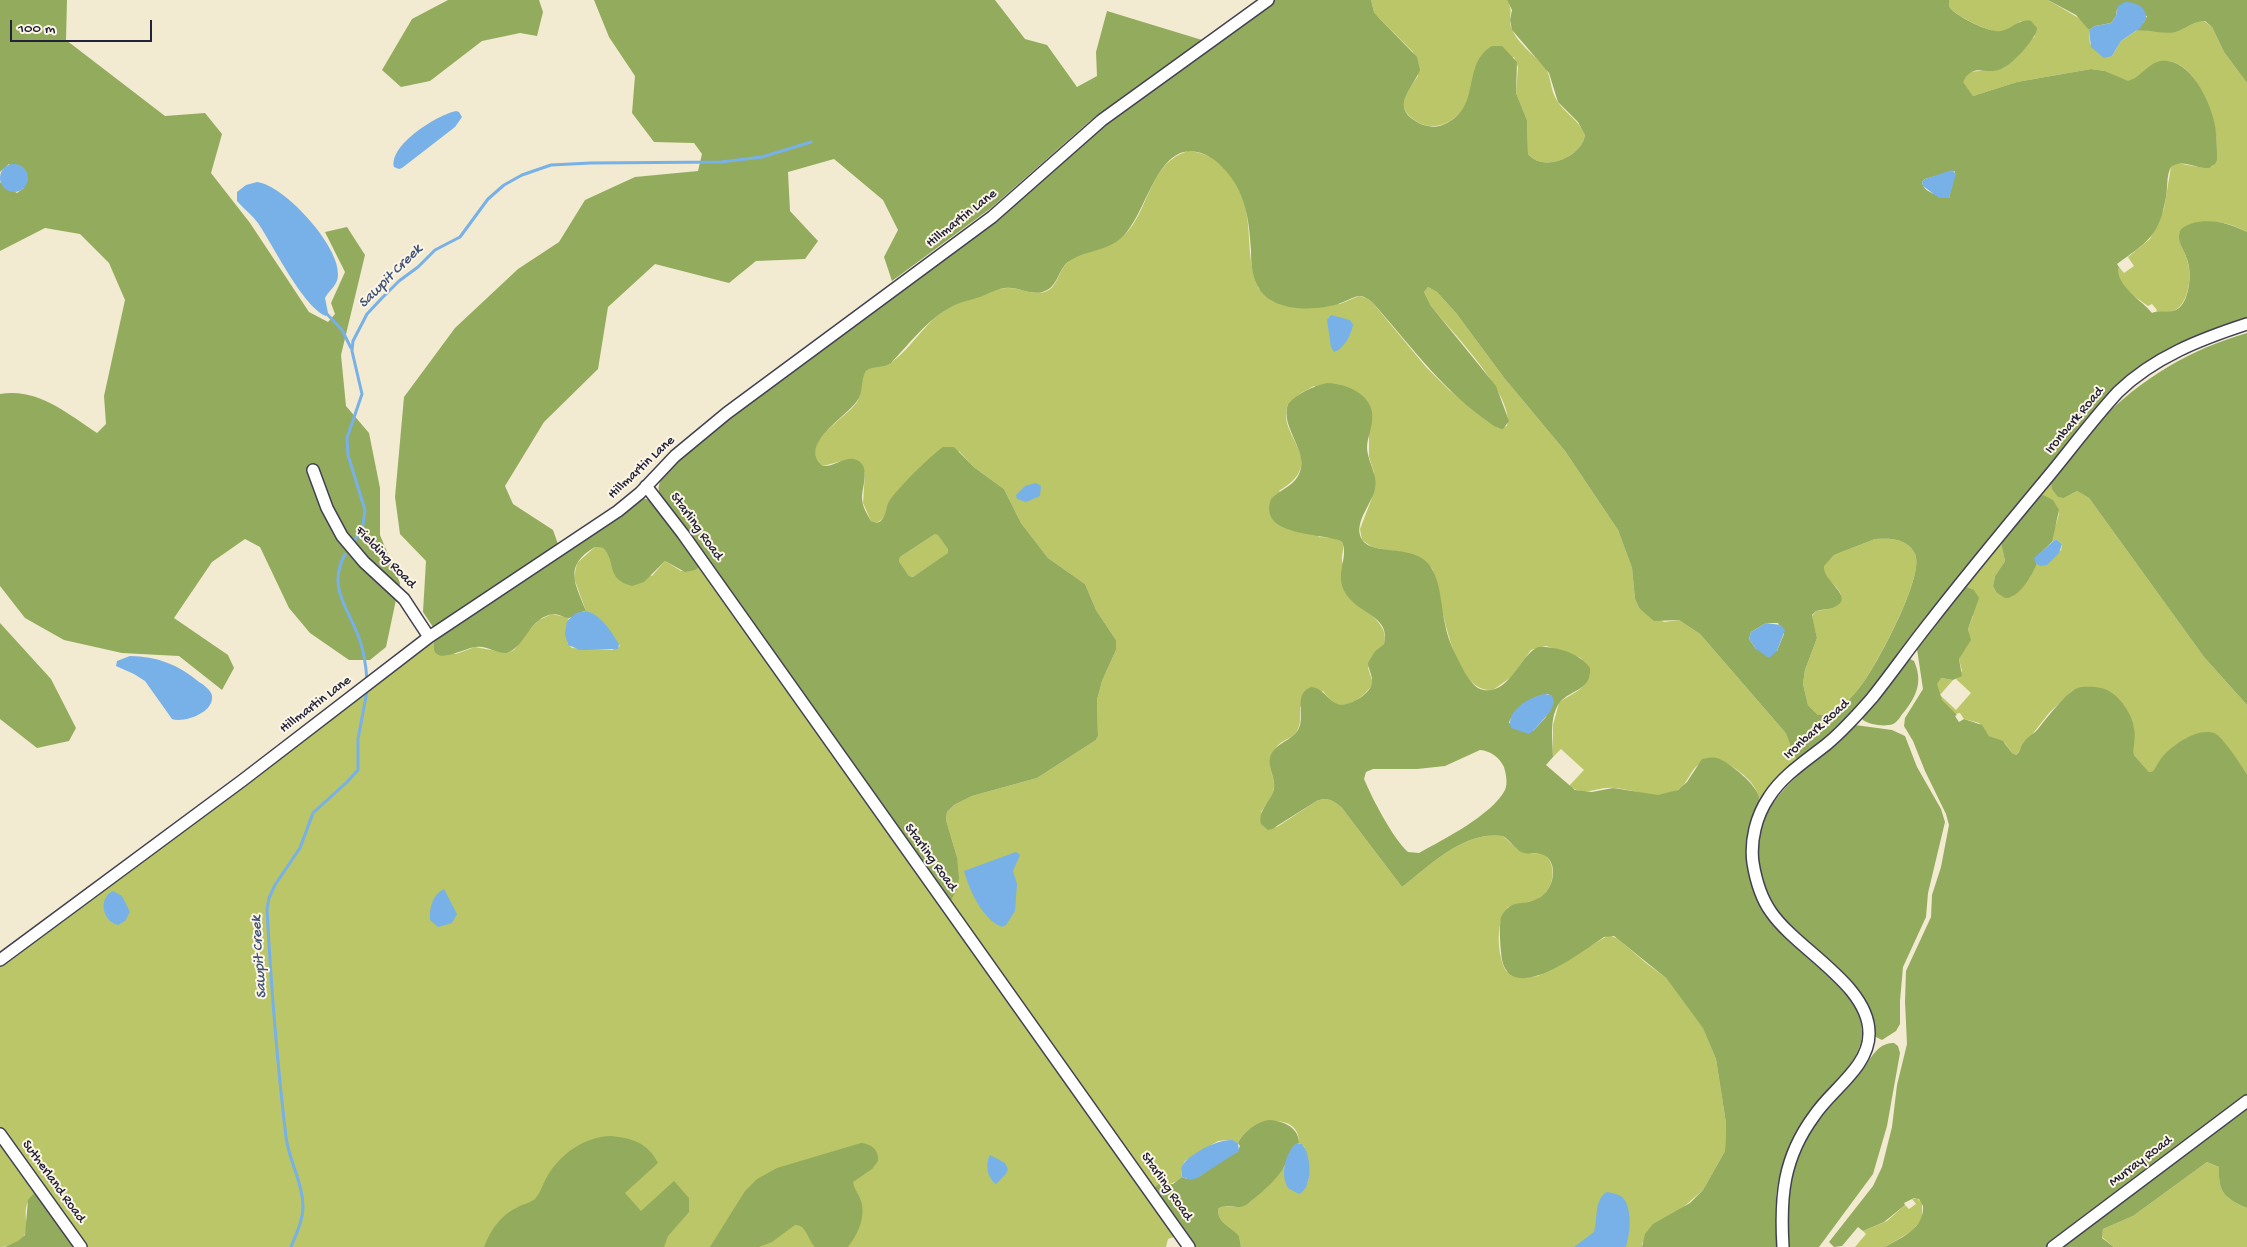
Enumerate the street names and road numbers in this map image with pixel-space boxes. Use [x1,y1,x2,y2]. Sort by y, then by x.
street label: Hillmartin Lane [923,186,1001,252]
street label: Ironbark Road [2042,384,2108,458]
street label: Hillmartin Lane [605,433,679,503]
street label: Starling Road [666,490,726,564]
street label: Fielding Road [351,523,419,593]
street label: Hillmartin Lane [277,673,355,737]
street label: Ironbark Road [1781,696,1853,764]
street label: Starling Road [900,821,960,895]
street label: Murray Road [2106,1133,2176,1191]
street label: Sutherland Road [17,1137,89,1227]
street label: Starling Road [1136,1150,1196,1224]

